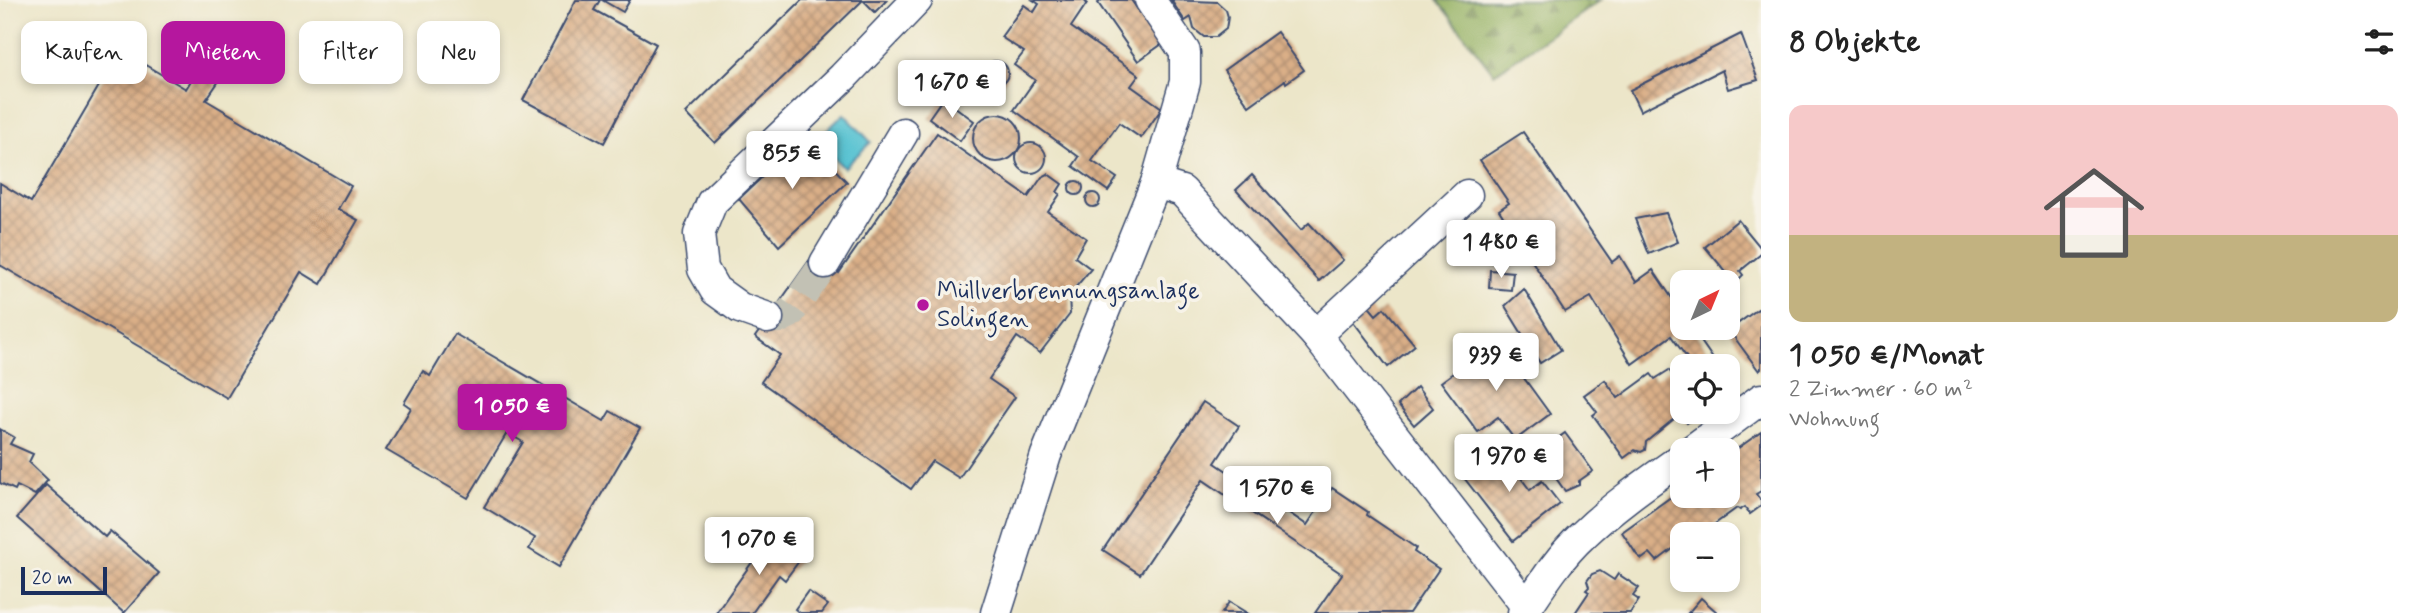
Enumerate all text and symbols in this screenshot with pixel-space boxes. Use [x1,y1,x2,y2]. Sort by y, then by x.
chip: Kaufen [21,21,147,84]
chip: Mieten [161,21,285,84]
chip: Filter [299,21,403,84]
chip: Neu [417,21,500,84]
text: 8 Objekte [1789,23,1920,62]
icon: filters [2360,23,2398,61]
pin: 1 670 € [887,60,1017,120]
text: 1 670 € [914,68,990,98]
pin: 855 € [743,132,841,191]
text: 855 € [762,139,822,169]
icon: home [2031,150,2157,276]
pin: 1 480 € [1436,220,1566,280]
text: 1 480 € [1462,228,1540,258]
north arrow [1670,270,1740,340]
map controls [1670,270,1740,592]
place label: Müllverbrennungsanlage Solingen [937,276,1199,338]
marker: Müllverbrennungsanlage Solingen [915,297,931,313]
pin: 939 € [1447,334,1545,393]
text: 1 050 €/Monat [1789,336,1985,375]
text: 939 € [1469,341,1523,371]
button: locate [1670,354,1740,424]
text: 2 Zimmer · 60 m² [1789,375,1973,405]
pin: 1 050 € [447,384,577,444]
text: 1 050 € [474,392,550,422]
text: Wohnung [1789,405,1880,435]
pin: 1 970 € [1444,434,1574,494]
button: + [1670,438,1740,508]
text: 1 970 € [1470,442,1548,472]
pin: 1 570 € [1212,466,1342,526]
text: 1 570 € [1239,474,1315,504]
pin: 1 070 € [694,518,824,577]
button: − [1670,522,1740,592]
text: 1 070 € [721,525,797,555]
scale bar [21,564,107,596]
text: 20 m [32,566,72,591]

